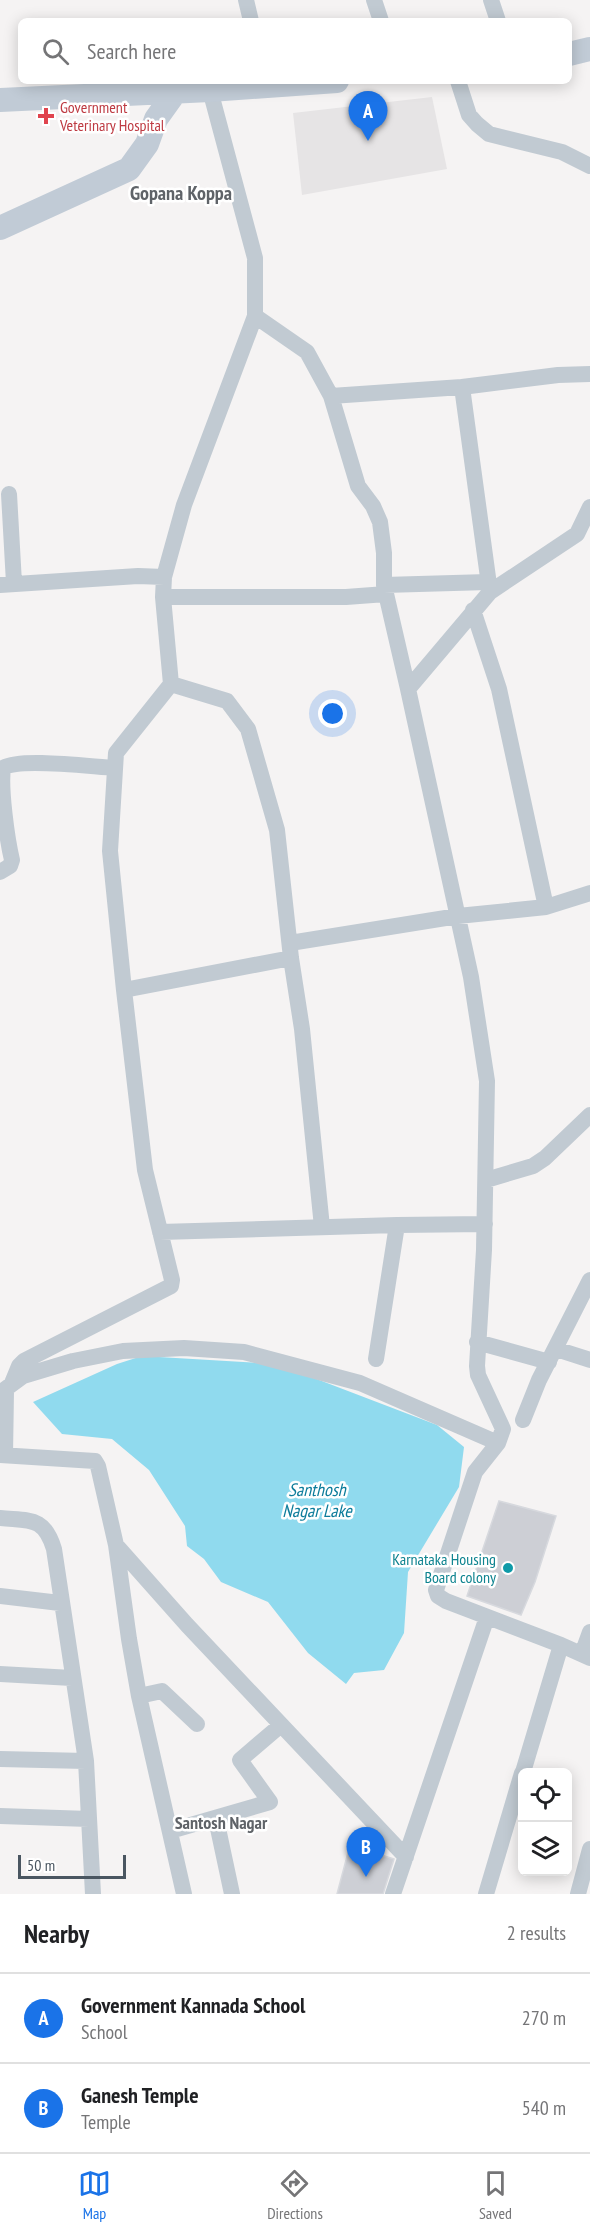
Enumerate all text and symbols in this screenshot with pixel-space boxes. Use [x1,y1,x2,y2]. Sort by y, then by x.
search box [18,18,572,84]
icon: search [39,35,72,68]
text: Search here [87,37,176,65]
pin: A [348,92,388,141]
place label: Government Veterinary Hospital [59,97,165,135]
marker: Government Veterinary Hospital [37,107,55,125]
district label: Gopana Koppa [130,180,232,206]
your location [318,699,347,728]
water label: Santhosh Nagar Lake [282,1478,353,1522]
place label: Karnataka Housing Board colony [392,1549,496,1587]
marker: Karnataka Housing Board colony [501,1561,515,1575]
map controls [518,1768,572,1876]
button: locate [518,1768,572,1822]
district label: Santosh Nagar [175,1811,268,1834]
button: layers [518,1822,572,1876]
pin: B [346,1828,386,1877]
scale bar [18,1852,126,1880]
text: 50 m [27,1855,55,1875]
text: Nearby [24,1917,89,1950]
text: 2 results [507,1920,566,1946]
text: Government Kannada School [81,1991,305,2019]
text: A [38,2005,49,2031]
text: 270 m [522,2005,566,2031]
text: School [81,2019,127,2045]
text: Ganesh Temple [81,2081,199,2109]
text: B [39,2095,48,2121]
text: 540 m [522,2095,566,2121]
text: Temple [81,2109,131,2135]
tab: Map [78,2167,111,2223]
tab: Directions [267,2167,323,2223]
tab: Saved [479,2167,512,2223]

